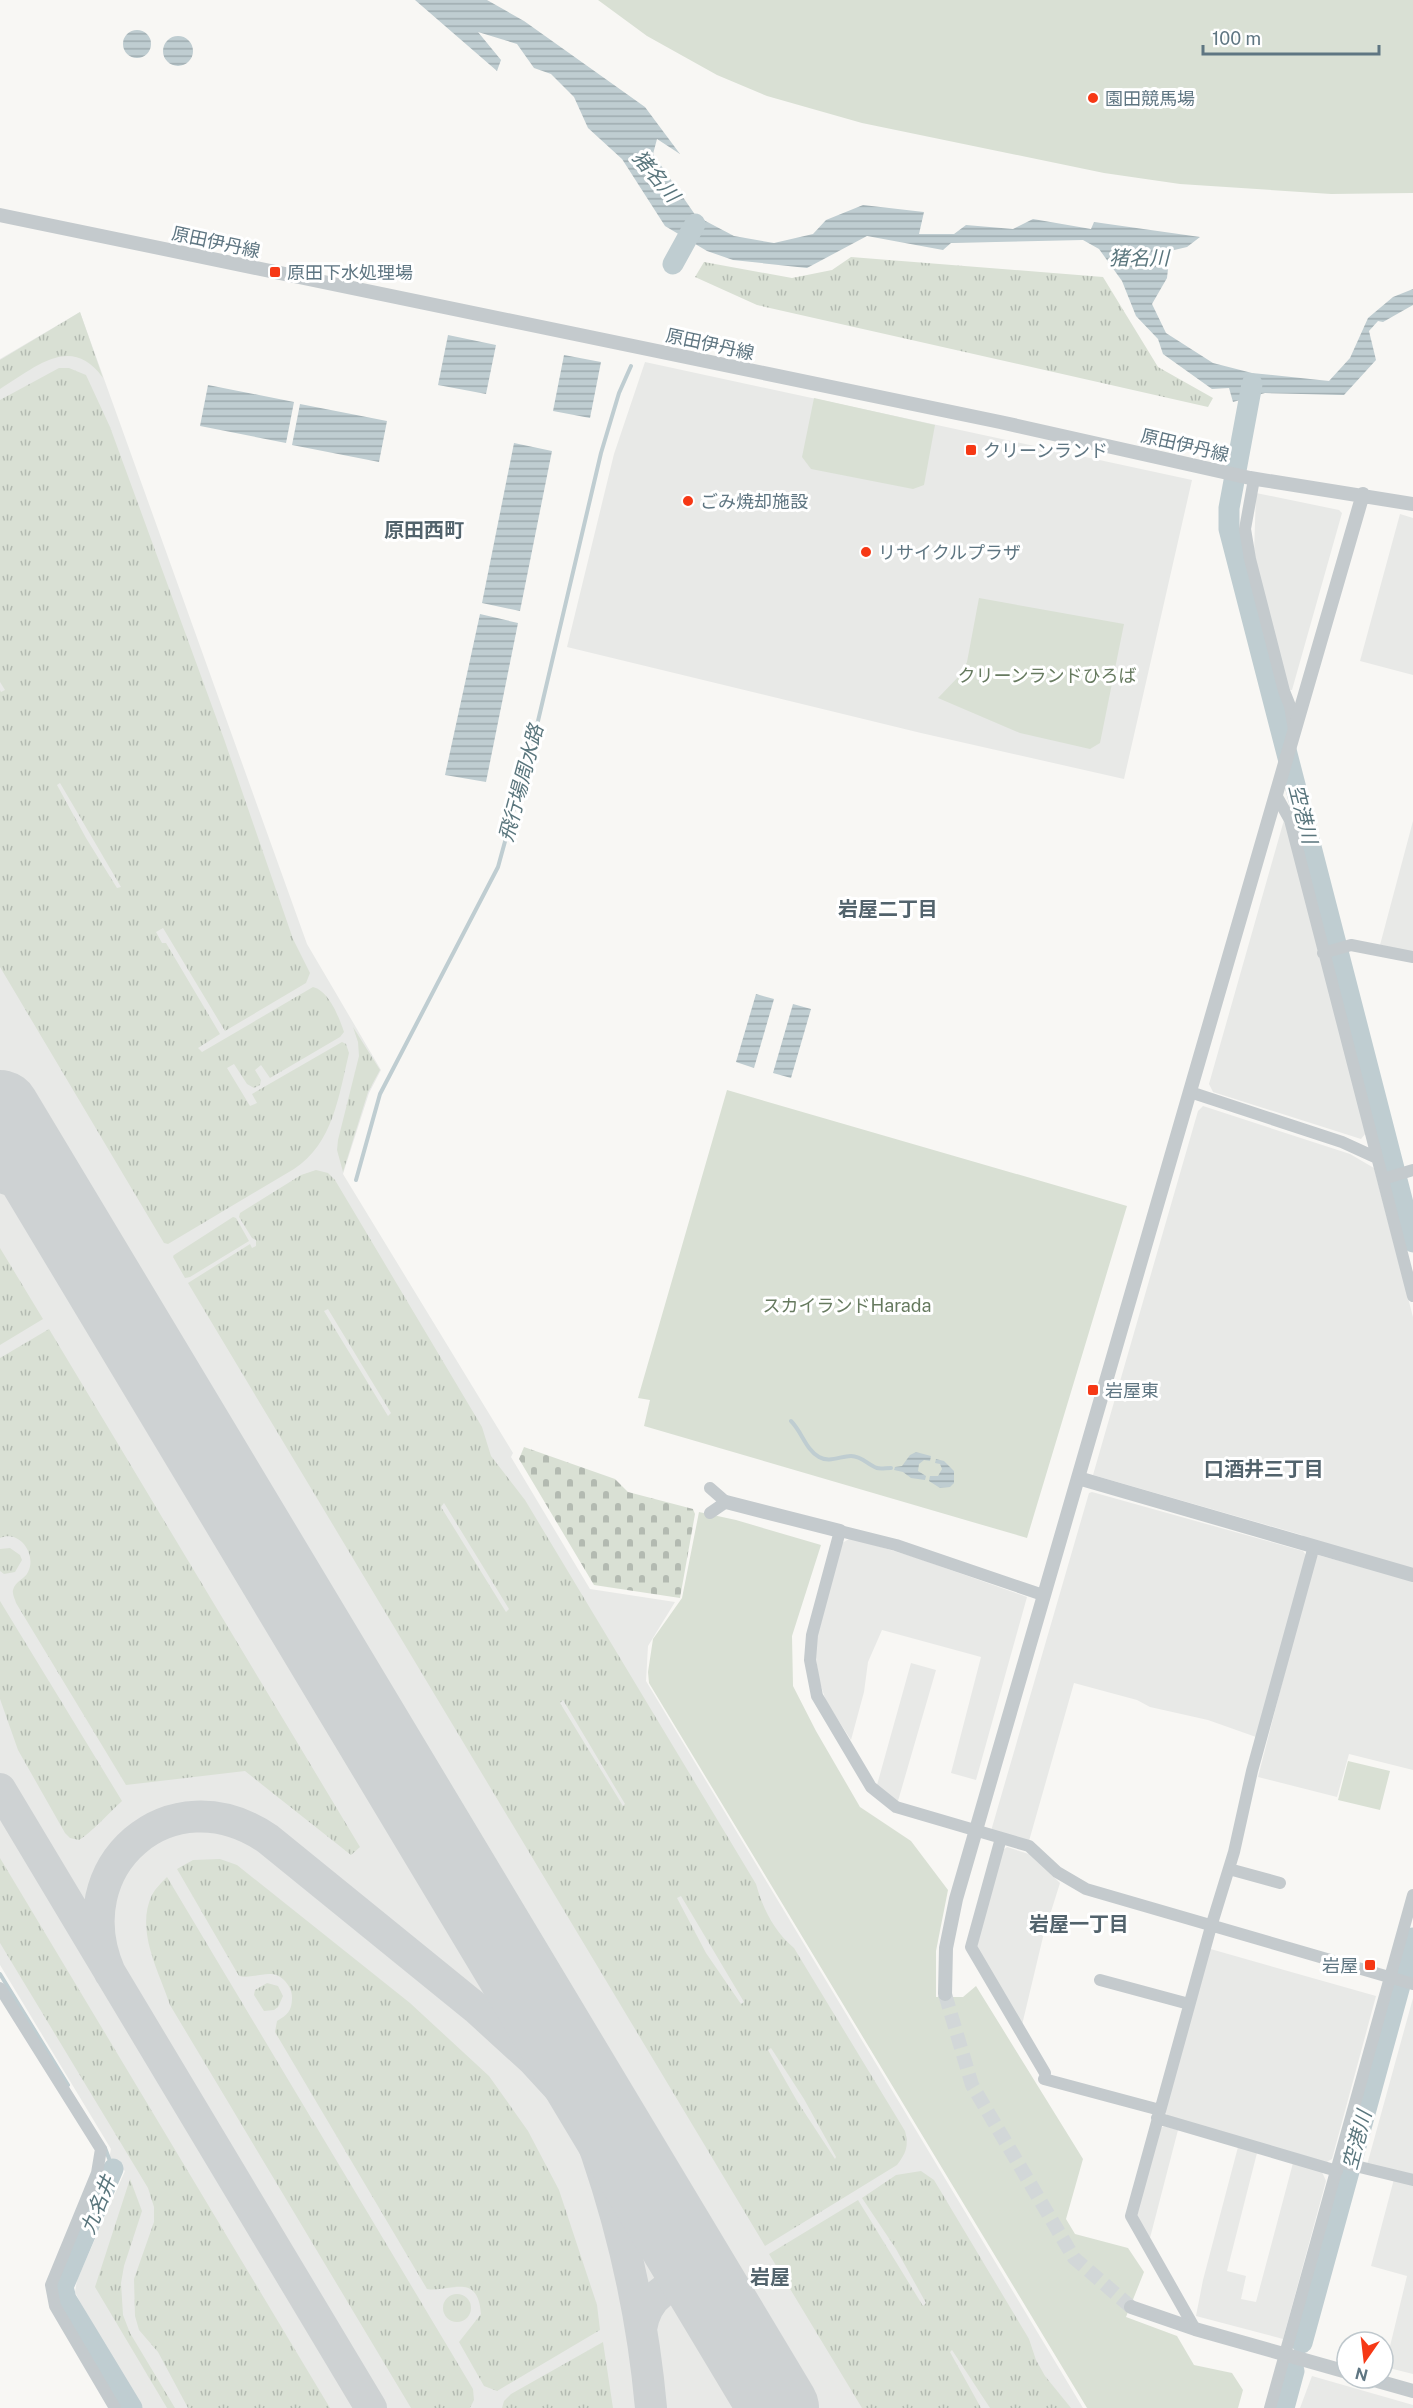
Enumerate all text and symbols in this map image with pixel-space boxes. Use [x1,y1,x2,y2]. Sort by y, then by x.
scale bar [1203,18,1378,56]
text: 100 m [1212,28,1261,49]
place label: 園田競馬場 [1105,88,1195,109]
marker: 園田競馬場 [1086,91,1100,105]
water label: 猪名川 [628,145,686,208]
street label: 原田伊丹線 [170,222,262,262]
water label: 猪名川 [1109,246,1171,270]
place label: 原田下水処理場 [287,262,413,283]
marker: 原田下水処理場 [268,265,282,279]
street label: 原田伊丹線 [664,324,756,364]
street label: 原田伊丹線 [1139,425,1231,465]
place label: クリーンランド [983,440,1108,461]
marker: クリーンランド [964,443,978,457]
place label: ごみ焼却施設 [700,491,808,512]
marker: ごみ焼却施設 [681,494,695,508]
district label: 原田西町 [384,518,464,542]
place label: リサイクルプラザ [878,542,1021,563]
marker: リサイクルプラザ [859,545,873,559]
park label: クリーンランドひろば [957,665,1137,686]
water label: 飛行場周水路 [494,720,549,844]
water label: 空港川 [1284,782,1322,848]
district label: 岩屋二丁目 [838,897,938,921]
park label: スカイランドHarada [762,1295,932,1316]
place label: 岩屋東 [1105,1380,1159,1401]
marker: 岩屋東 [1086,1383,1100,1397]
district label: 口酒井三丁目 [1204,1457,1324,1481]
district label: 岩屋一丁目 [1029,1912,1129,1936]
place label: 岩屋 [1322,1955,1358,1976]
marker: 岩屋 [1363,1958,1377,1972]
water label: 空港川 [1338,2106,1377,2172]
water label: 九名井 [76,2171,121,2237]
district label: 岩屋 [750,2265,790,2289]
north arrow [1335,2330,1395,2390]
text: N [1353,2363,1370,2385]

